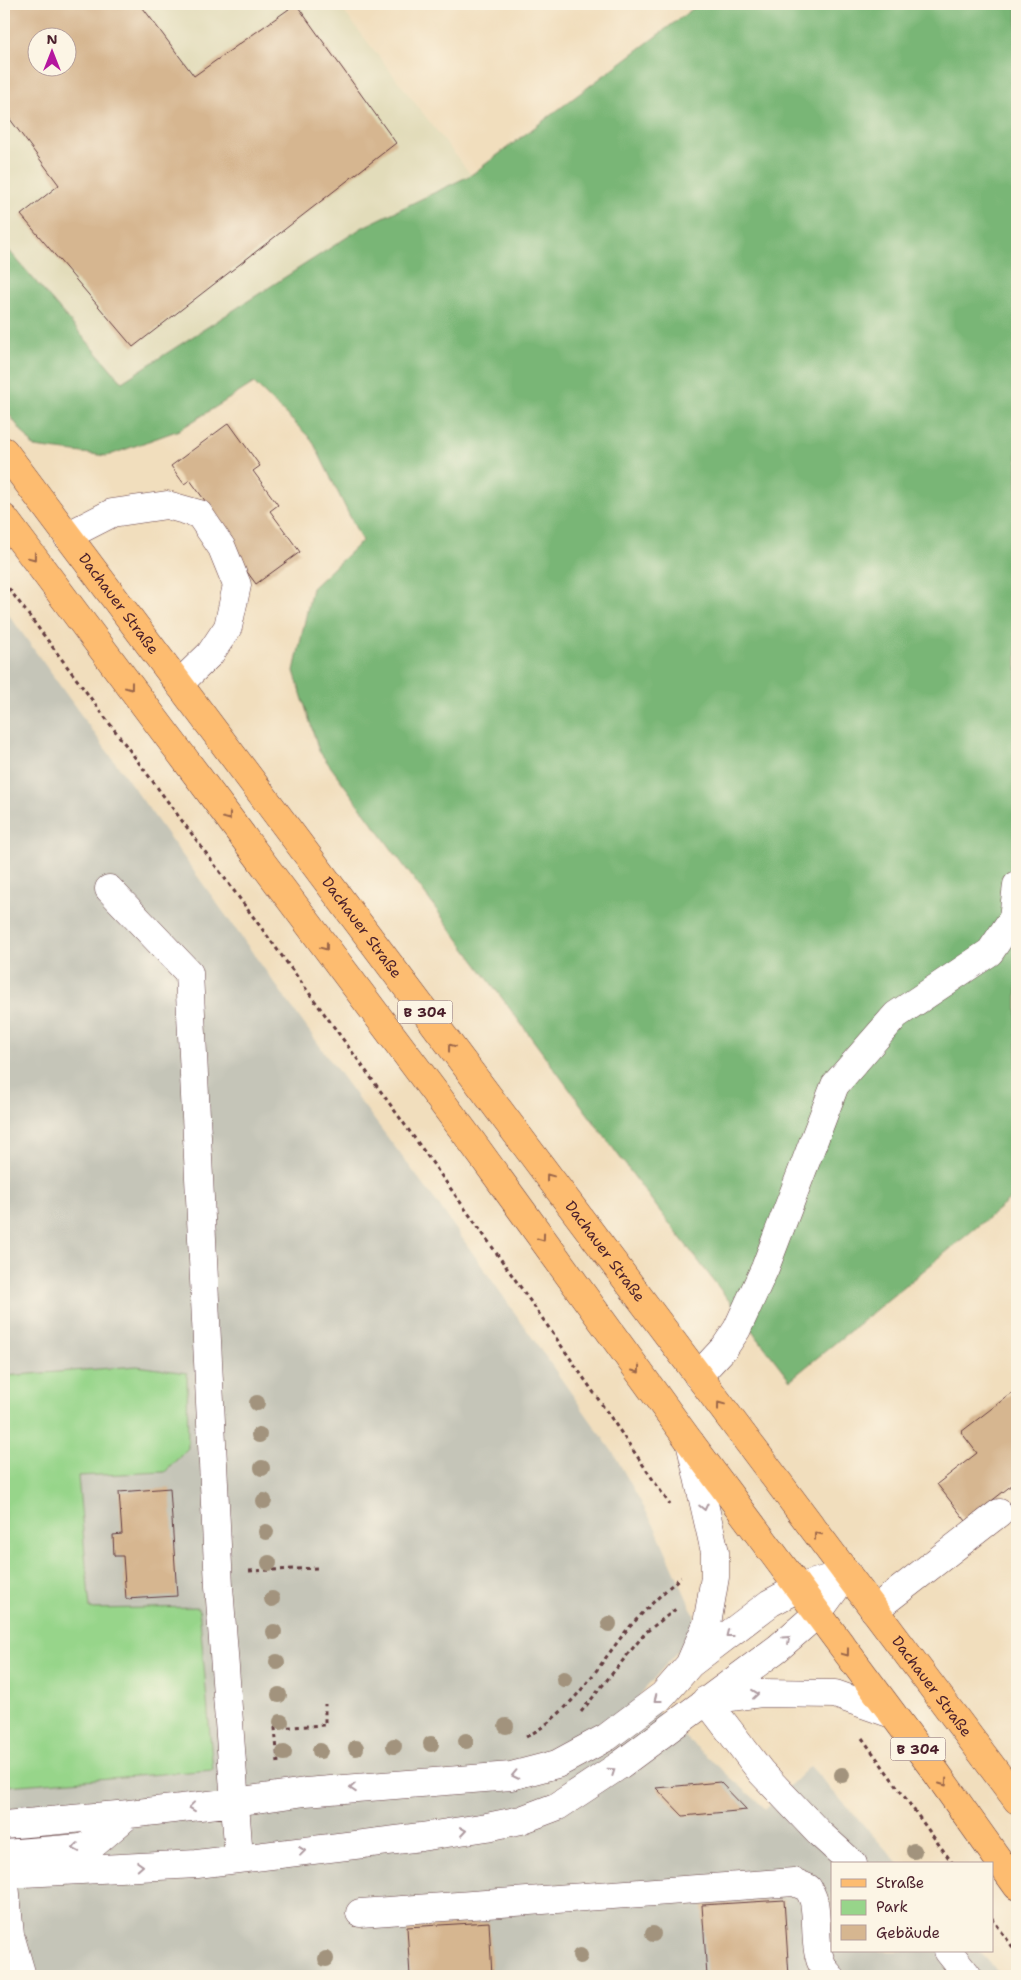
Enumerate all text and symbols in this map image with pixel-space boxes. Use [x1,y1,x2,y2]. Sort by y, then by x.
north arrow [28,28,78,78]
text: N [46,30,58,48]
street label: Dachauer Straße [74,549,163,658]
one-way arrow [27,551,36,561]
one-way arrow [124,681,133,691]
one-way arrow [222,811,230,820]
street label: Dachauer Straße [317,873,406,982]
one-way arrow [320,941,328,950]
road number: B 304 [398,1000,452,1024]
one-way arrow [448,1043,457,1053]
one-way arrow [546,1174,554,1183]
street label: Dachauer Straße [560,1197,650,1306]
one-way arrow [536,1232,544,1241]
one-way arrow [631,1364,640,1374]
one-way arrow [717,1401,726,1411]
one-way arrow [698,1502,709,1511]
one-way arrow [815,1532,823,1541]
one-way arrow [725,1628,734,1637]
street label: Dachauer Straße [887,1632,976,1741]
one-way arrow [782,1636,791,1645]
one-way arrow [841,1647,849,1656]
one-way arrow [751,1689,759,1700]
one-way arrow [653,1694,662,1703]
road number: B 304 [890,1738,946,1760]
one-way arrow [606,1768,615,1777]
one-way arrow [511,1769,520,1780]
one-way arrow [938,1777,947,1787]
one-way arrow [349,1782,357,1793]
one-way arrow [188,1801,196,1812]
one-way arrow [459,1826,467,1836]
one-way arrow [72,1843,80,1853]
one-way arrow [298,1846,306,1857]
one-way arrow [136,1861,144,1871]
legend [831,1862,994,1952]
text: Straße [876,1873,924,1893]
text: Park [876,1897,908,1917]
text: Gebäude [876,1923,940,1943]

